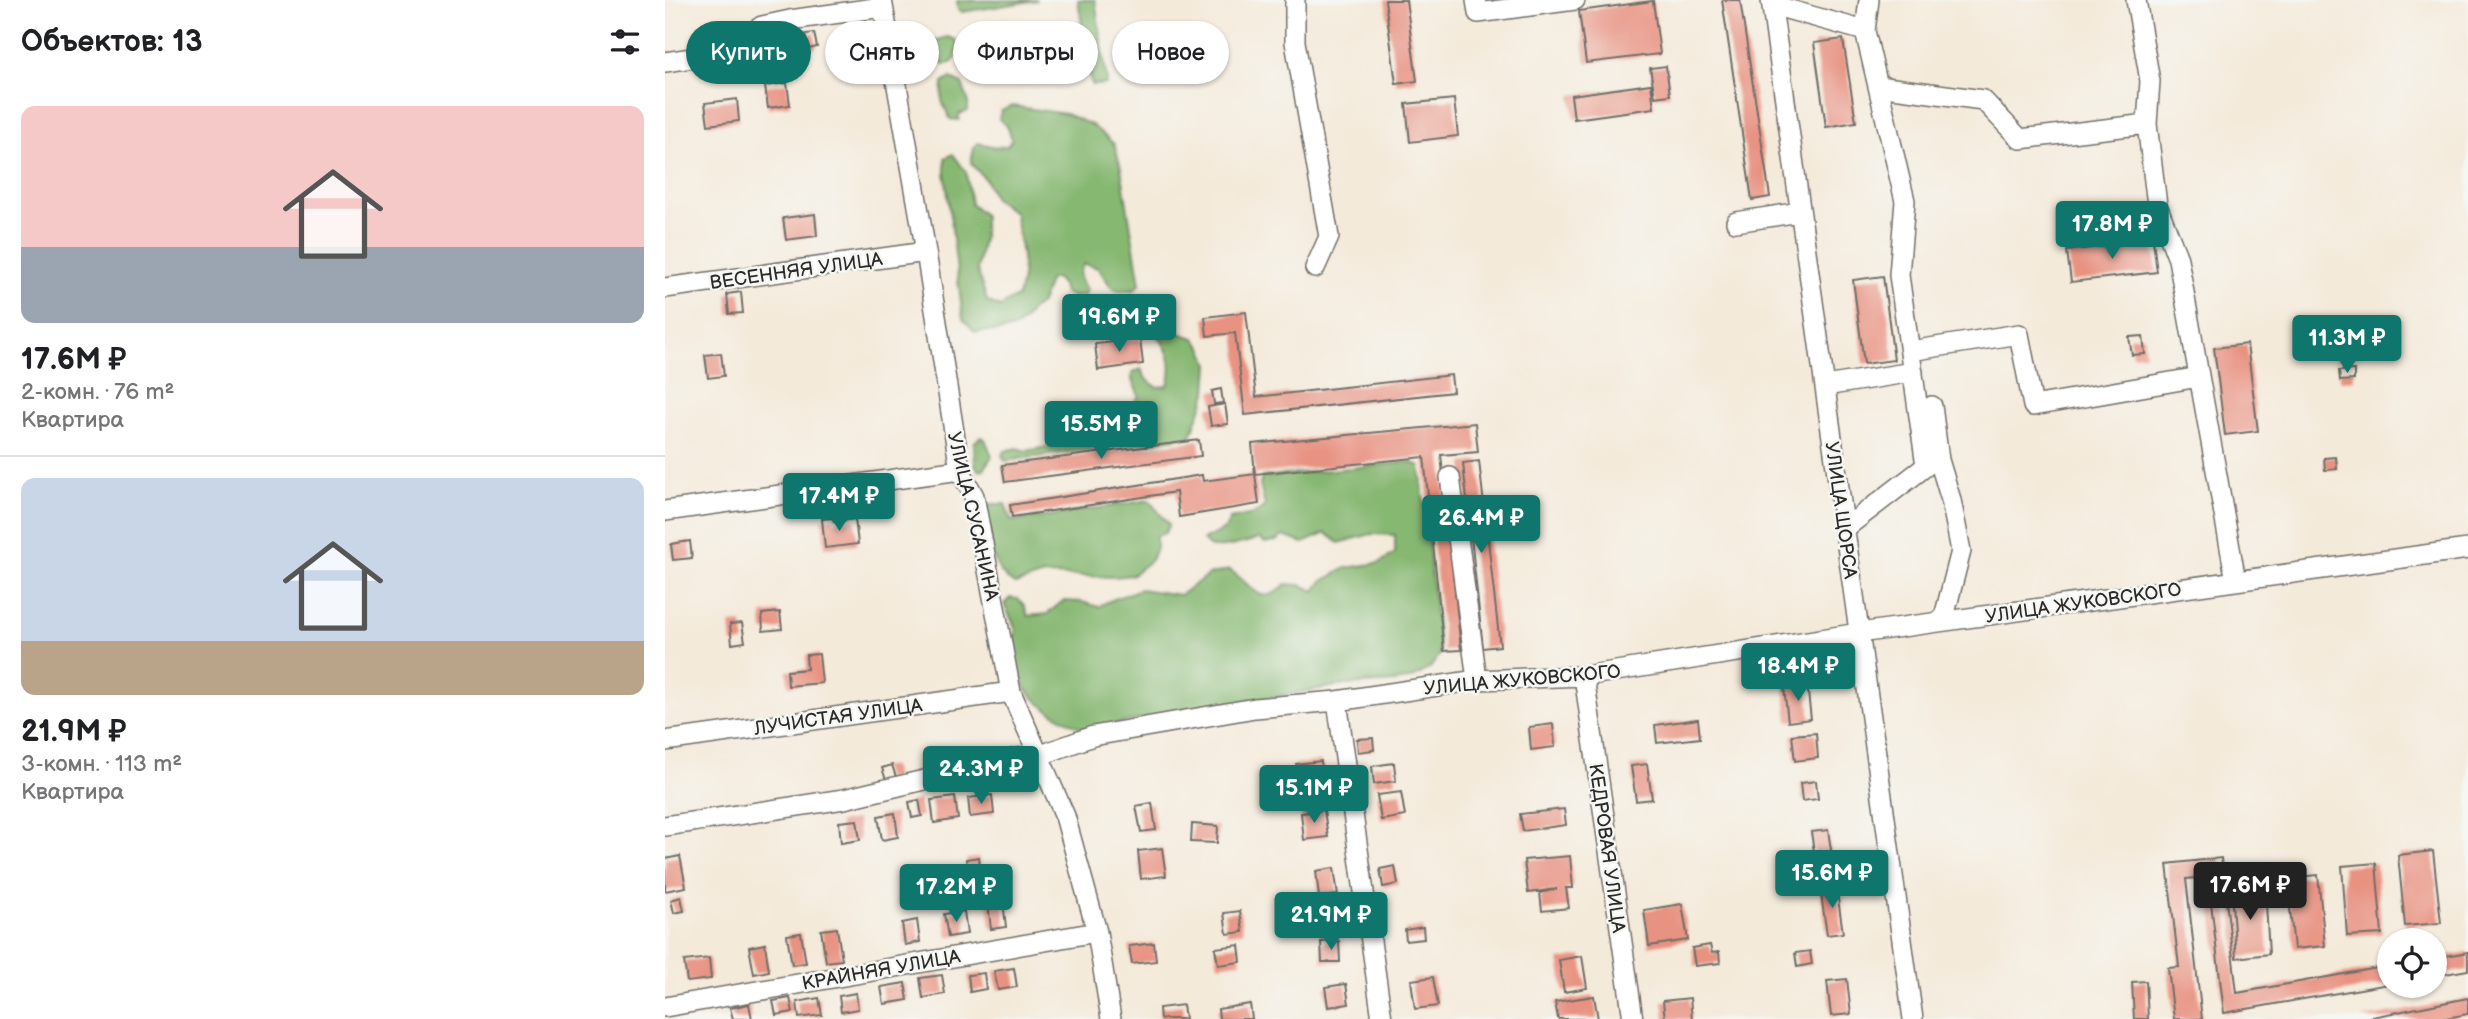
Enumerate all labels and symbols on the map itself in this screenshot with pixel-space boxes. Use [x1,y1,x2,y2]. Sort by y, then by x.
pin: 17.8M ₽ [2047,202,2177,261]
street label: ВЕСЕННЯЯ УЛИЦА [708,248,885,295]
pin: 19.6M ₽ [1054,294,1184,354]
pin: 11.3M ₽ [2282,316,2412,375]
pin: 15.5M ₽ [1036,402,1166,461]
street label: УЛИЦА СУСАНИНА [942,430,1003,604]
street label: УЛИЦА ЩОРСА [1820,440,1862,581]
pin: 17.4M ₽ [774,474,904,533]
pin: 26.4M ₽ [1416,496,1546,555]
street label: УЛИЦА ЖУКОВСКОГО [1984,578,2183,629]
pin: 18.4M ₽ [1733,644,1863,703]
street label: УЛИЦА ЖУКОВСКОГО [1423,660,1622,701]
street label: ЛУЧИСТАЯ УЛИЦА [752,694,924,741]
pin: 24.3M ₽ [916,746,1046,806]
street label: КЕДРОВАЯ УЛИЦА [1583,762,1630,935]
pin: 15.1M ₽ [1249,766,1379,825]
pin: 15.6M ₽ [1767,850,1897,910]
pin: 17.6M ₽ [2185,862,2315,922]
pin: 17.2M ₽ [891,864,1021,924]
pin: 21.9M ₽ [1266,892,1396,952]
street label: КРАЙНЯЯ УЛИЦА [800,945,963,996]

